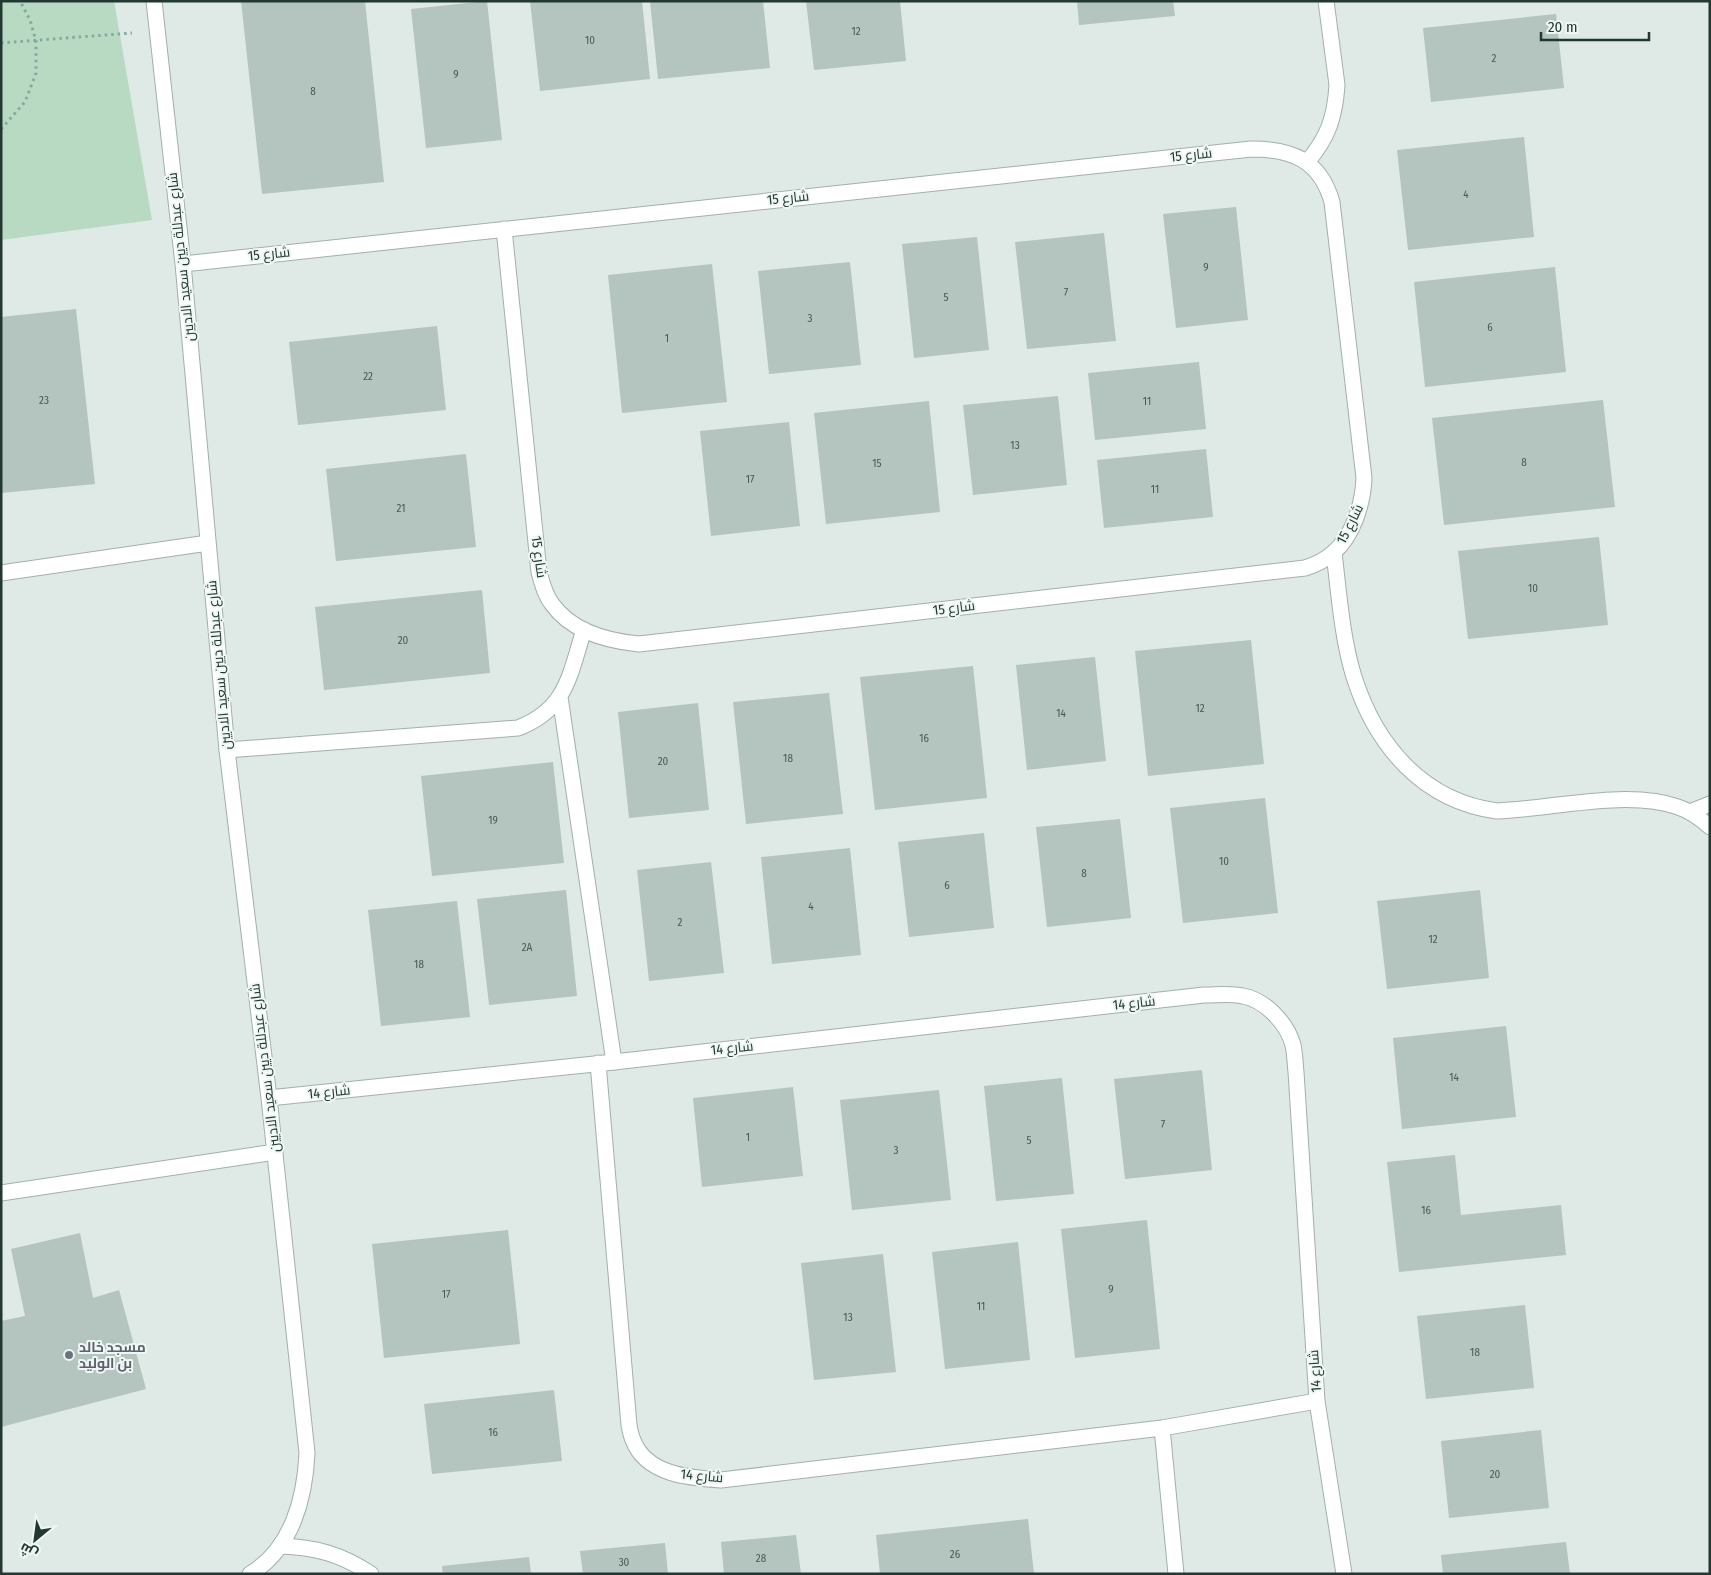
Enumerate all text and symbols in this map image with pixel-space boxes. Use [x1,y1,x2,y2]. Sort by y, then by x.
scale bar [1541,10,1648,42]
text: 20 m [1548,18,1578,36]
house number: 12 [851,25,861,38]
house number: 10 [585,34,595,47]
house number: 2 [1492,52,1497,65]
house number: 9 [453,68,459,81]
house number: 8 [310,85,316,98]
street label: شارع 15 [1169,144,1213,166]
street label: شارع عبدللة ديين سعيد الاديين [164,172,198,342]
street label: شارع 15 [766,187,810,209]
house number: 4 [1463,188,1469,201]
street label: شارع 15 [247,243,291,265]
house number: 9 [1203,261,1209,274]
house number: 7 [1064,286,1069,299]
house number: 5 [943,291,949,304]
house number: 3 [808,312,813,325]
house number: 6 [1487,321,1493,334]
house number: 1 [665,332,669,345]
house number: 22 [363,370,373,383]
house number: 23 [39,394,49,407]
house number: 11 [1143,395,1151,408]
house number: 13 [1010,439,1020,452]
house number: 8 [1521,456,1527,469]
house number: 15 [872,457,882,470]
house number: 17 [746,473,755,486]
house number: 11 [1151,483,1159,496]
street label: شارع 15 [1333,501,1367,547]
house number: 21 [397,502,405,515]
street label: شارع 15 [528,535,550,579]
street label: شارع عبدللة ديين سعيد الاديين [203,580,235,750]
house number: 10 [1528,582,1538,595]
street label: شارع 15 [932,597,976,619]
house number: 20 [398,634,409,647]
house number: 12 [1195,702,1205,715]
house number: 14 [1056,707,1066,720]
house number: 16 [919,732,929,745]
house number: 18 [783,752,793,765]
house number: 20 [658,755,669,768]
house number: 19 [488,814,498,827]
house number: 10 [1219,855,1229,868]
house number: 8 [1081,867,1087,880]
house number: 6 [944,879,950,892]
house number: 4 [808,900,814,913]
house number: 2 [678,916,683,929]
house number: 12 [1428,933,1438,946]
house number: 2A [522,941,533,954]
house number: 18 [414,958,424,971]
street label: شارع عبدللة ديين سعيد الاديين [246,983,284,1153]
street label: شارع 14 [1112,992,1156,1014]
street label: شارع 14 [710,1037,754,1059]
house number: 14 [1449,1071,1459,1084]
street label: شارع 14 [307,1081,351,1103]
house number: 7 [1161,1118,1166,1131]
house number: 1 [746,1131,750,1144]
house number: 5 [1026,1134,1032,1147]
house number: 3 [894,1144,899,1157]
house number: 16 [1421,1204,1431,1217]
house number: 9 [1108,1283,1114,1296]
house number: 17 [442,1288,451,1301]
house number: 11 [977,1300,985,1313]
house number: 13 [843,1311,853,1324]
place label: مسجد خالد بن الوليد [79,1339,146,1372]
house number: 18 [1470,1346,1480,1359]
marker: مسجد خالد بن الوليد [63,1349,75,1361]
street label: شارع 14 [1305,1349,1325,1393]
house number: 16 [488,1426,498,1439]
street label: شارع 14 [680,1466,724,1486]
house number: 20 [1490,1468,1501,1481]
north arrow [10,1515,60,1565]
text: ش [17,1539,41,1563]
house number: 26 [950,1548,961,1561]
house number: 28 [756,1552,767,1565]
house number: 30 [619,1556,630,1569]

